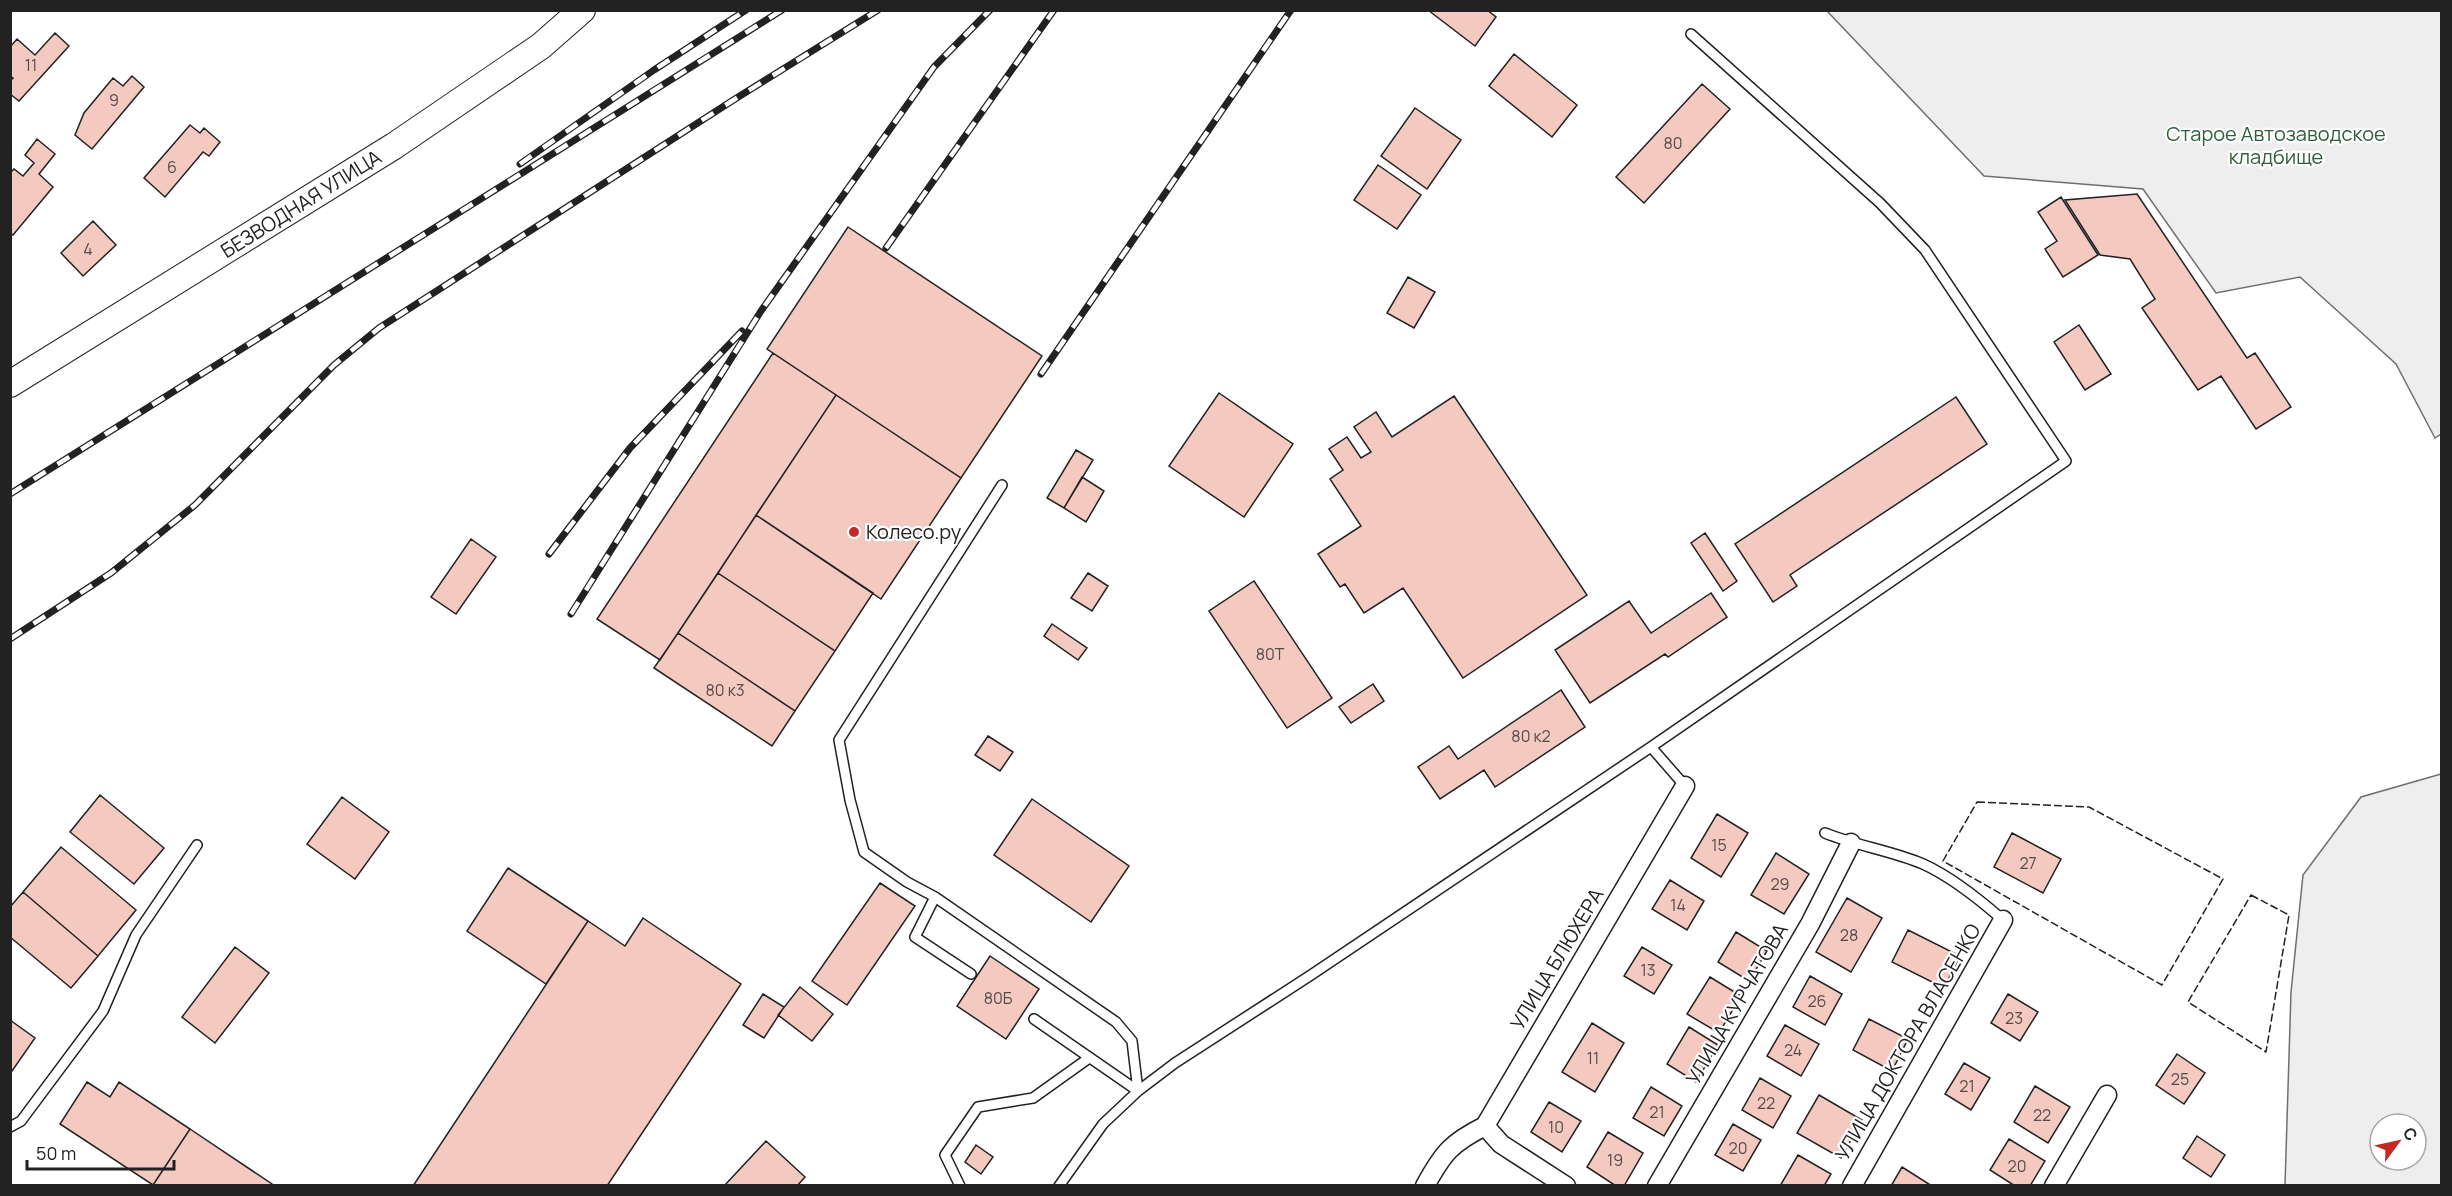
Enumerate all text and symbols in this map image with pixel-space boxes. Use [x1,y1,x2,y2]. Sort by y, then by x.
house number: 11 [25,54,37,76]
house number: 9 [109,89,119,111]
park label: Старое Автозаводское кладбище [2166,120,2386,170]
house number: 80 [1663,132,1683,154]
street label: БЕЗВОДНАЯ УЛИЦА [215,143,386,264]
house number: 6 [167,156,177,178]
house number: 4 [83,238,93,260]
place label: Колесо.ру [866,518,962,545]
marker: Колесо.ру [847,525,861,539]
house number: 80Т [1256,643,1285,665]
house number: 80 к3 [705,679,745,701]
house number: 80 к2 [1511,725,1551,747]
house number: 15 [1711,834,1727,856]
house number: 27 [2019,852,2037,874]
house number: 29 [1770,873,1790,895]
street label: УЛИЦА БЛЮХЕРА [1504,883,1610,1035]
house number: 14 [1670,894,1686,916]
street label: УЛИЦА КУРЧАТОВА [1679,918,1794,1089]
street label: УЛИЦА ДОКТОРА ВЛАСЕНКО [1829,918,1987,1165]
house number: 28 [1840,924,1858,946]
house number: 13 [1640,959,1656,981]
house number: 80Б [984,987,1013,1009]
house number: 26 [1807,990,1827,1012]
house number: 23 [2005,1007,2023,1029]
house number: 24 [1784,1039,1802,1061]
house number: 11 [1587,1047,1599,1069]
house number: 25 [2171,1068,2189,1090]
house number: 21 [1959,1075,1975,1097]
house number: 22 [1757,1092,1775,1114]
house number: 21 [1649,1101,1665,1123]
house number: 22 [2033,1104,2051,1126]
north arrow [2368,1112,2428,1172]
house number: 10 [1548,1116,1564,1138]
text: С [2398,1123,2423,1145]
scale bar [27,1133,174,1171]
house number: 20 [1729,1137,1747,1159]
text: 50 m [36,1141,76,1165]
house number: 19 [1607,1149,1623,1171]
house number: 20 [2008,1155,2026,1177]

